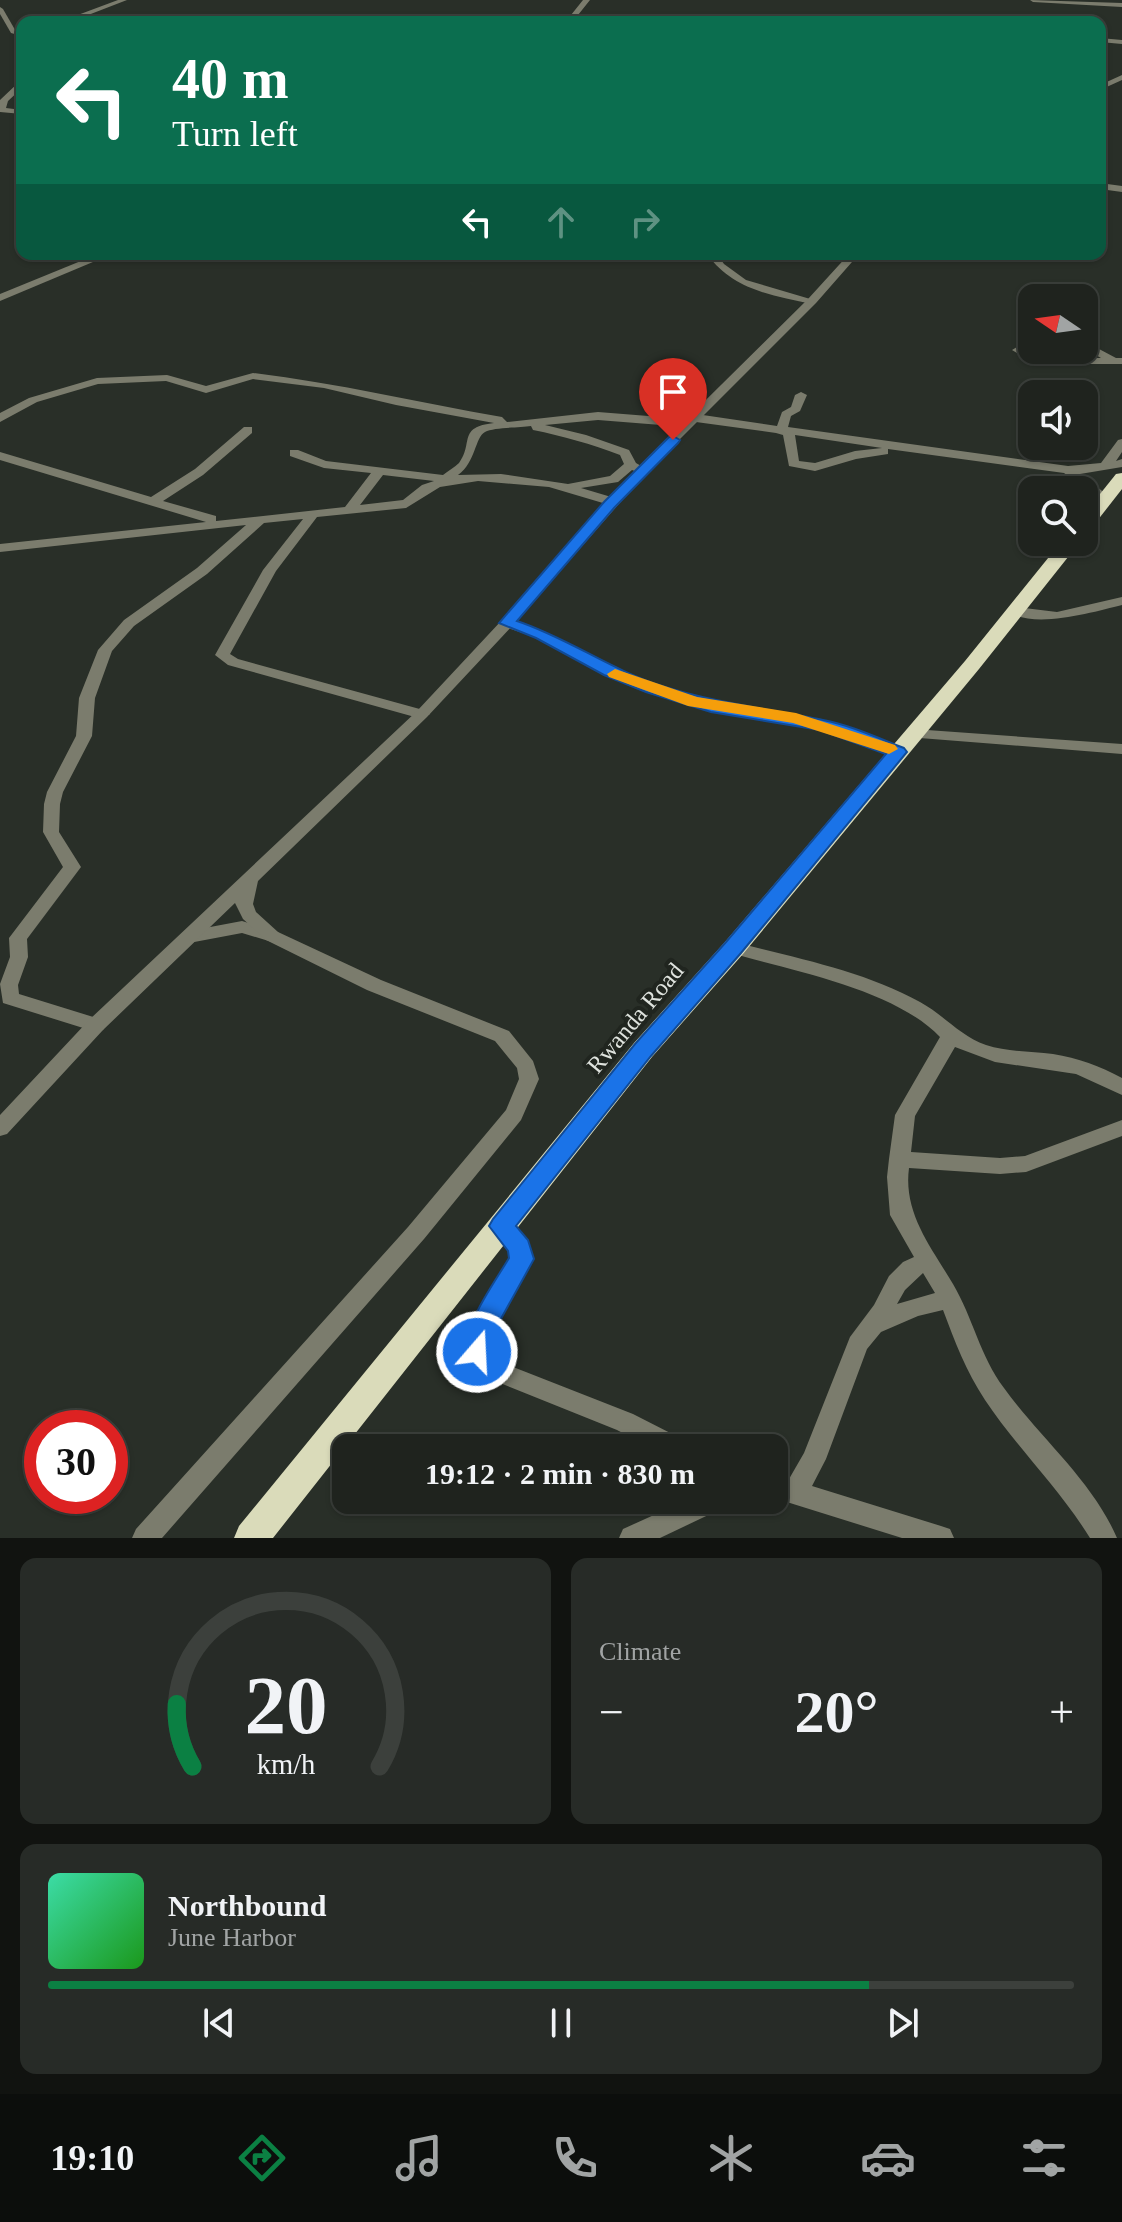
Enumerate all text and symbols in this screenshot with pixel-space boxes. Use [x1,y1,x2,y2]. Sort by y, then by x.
icon: left [40,48,144,152]
text: 40 m [172,48,289,110]
text: Turn left [172,114,298,154]
icon: left [455,200,499,244]
icon: ahead [539,200,583,244]
icon: right [623,200,667,244]
north arrow [1018,284,1098,364]
map controls [1018,284,1098,556]
pin [639,358,707,440]
icon: arrive [651,370,695,414]
button: sound [1018,380,1098,460]
button: search [1018,476,1098,556]
street label: Rwanda Road [582,958,688,1078]
position arrow [435,1310,519,1394]
speed limit sign: 30 [24,1410,128,1514]
text: 19:12 · 2 min · 830 m [425,1457,695,1490]
text: Climate [599,1637,681,1666]
text: 20 [244,1659,327,1751]
text: 20° [795,1679,879,1745]
text: − [599,1688,624,1737]
text: + [1049,1688,1074,1737]
text: km/h [256,1749,315,1780]
text: Northbound [168,1889,326,1922]
text: June Harbor [168,1923,296,1952]
icon: previous [197,2001,241,2045]
icon: pause [539,2001,583,2045]
icon: next [881,2001,925,2045]
icon: directions [234,2130,290,2186]
icon: music [391,2130,447,2186]
icon: phone [547,2130,603,2186]
icon: climate [703,2130,759,2186]
icon: car [860,2130,916,2186]
icon: filters [1016,2130,1072,2186]
text: 19:10 [50,2138,134,2178]

